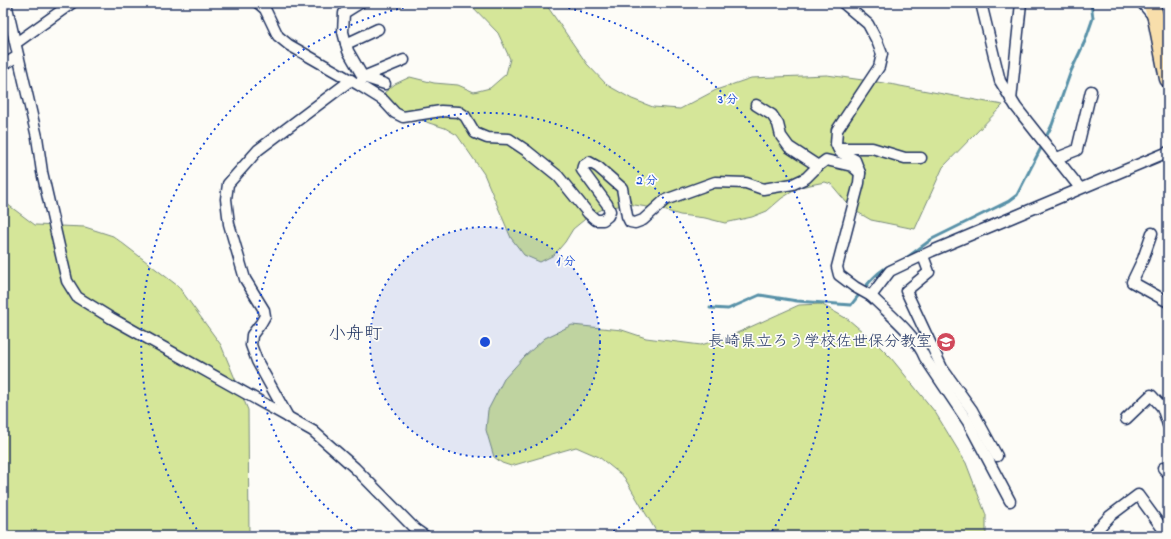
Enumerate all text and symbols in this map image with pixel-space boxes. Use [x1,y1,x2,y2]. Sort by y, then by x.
text: 3 分 [717,91,738,109]
text: 2 分 [636,172,657,190]
text: 1 分 [557,253,575,271]
district label: 小舟町 [328,322,382,348]
place label: 長崎県立ろう学校佐世保分教室 [708,330,932,354]
school or university icon: 長崎県立ろう学校佐世保分教室 [935,331,957,353]
centre of rings [478,335,492,349]

